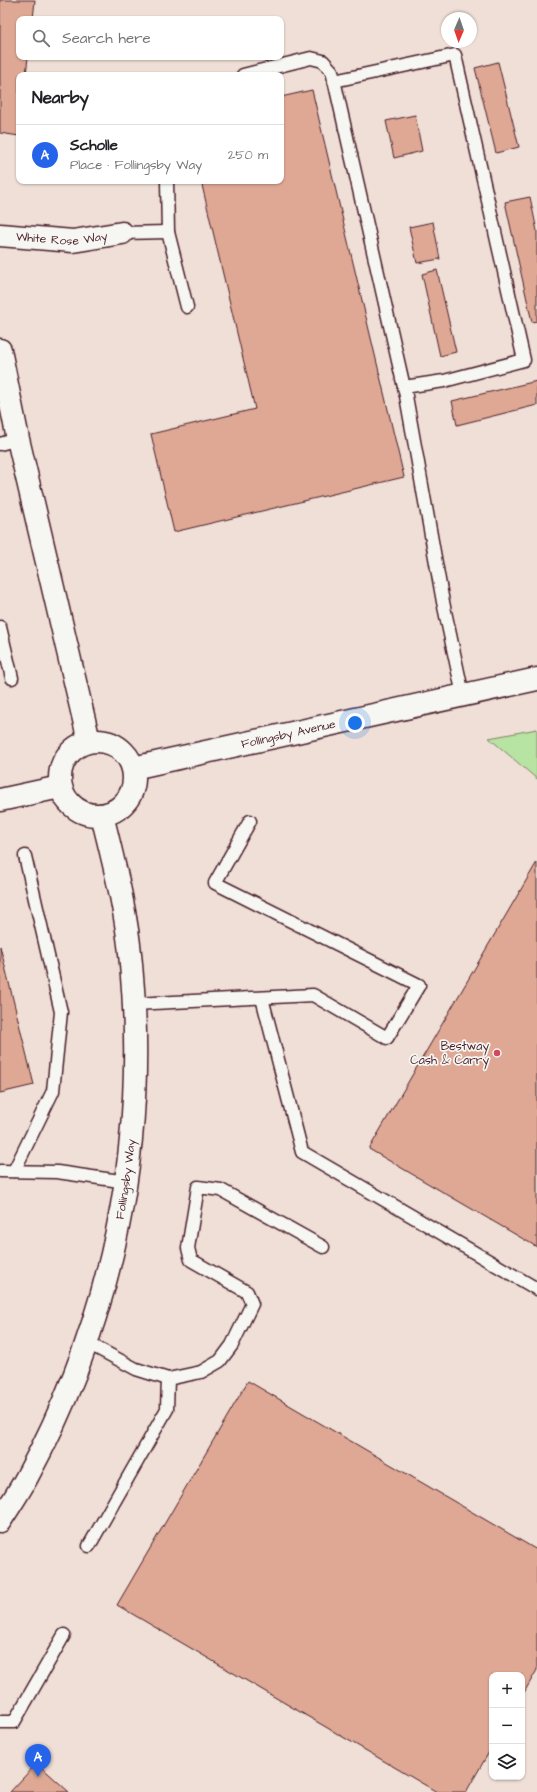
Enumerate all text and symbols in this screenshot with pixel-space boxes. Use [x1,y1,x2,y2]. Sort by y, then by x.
north arrow [441,12,477,48]
search box [16,16,284,60]
icon: search [30,27,52,49]
text: Search here [62,28,151,49]
text: Nearby [32,86,89,110]
text: Scholle [70,135,118,156]
text: A [41,146,49,164]
text: 250 m [228,146,268,164]
text: Place · Follingsby Way [70,156,202,174]
street label: White Rose Way [15,227,109,250]
your location [345,713,365,733]
street label: Follingsby Avenue [240,716,338,753]
place label: Bestway Cash & Carry [410,1038,489,1070]
marker: Bestway Cash & Carry [492,1048,502,1058]
street label: Follingsby Way [112,1138,141,1221]
map controls [489,1672,525,1780]
button: + [489,1672,525,1708]
button: − [489,1708,525,1744]
pin: A [25,1744,51,1777]
button: layers [489,1744,525,1780]

